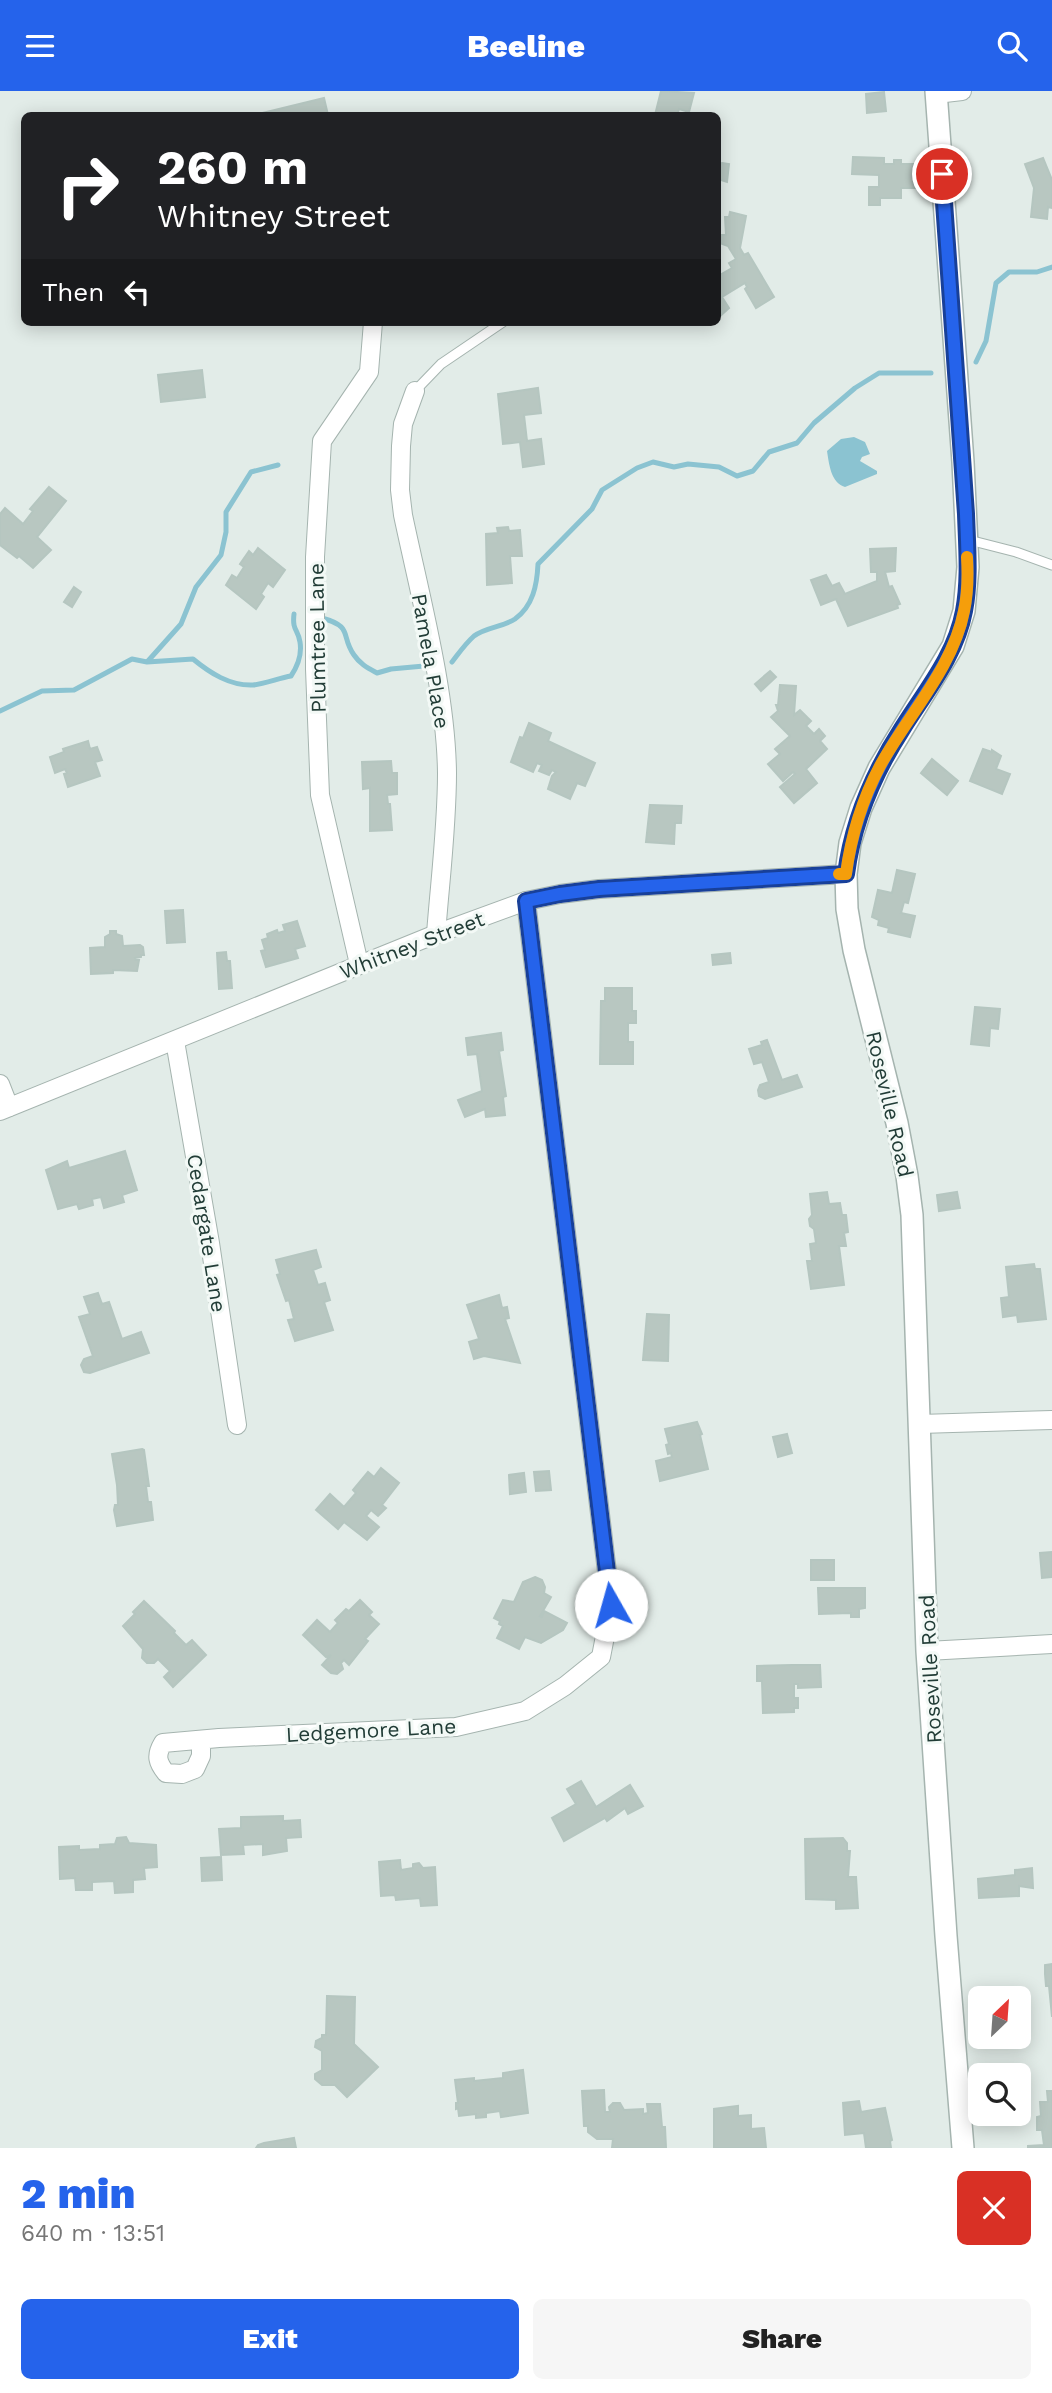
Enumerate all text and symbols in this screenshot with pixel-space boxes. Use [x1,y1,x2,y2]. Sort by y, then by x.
icon: menu [21,27,59,65]
text: Beeline [467,27,585,65]
icon: search [993,27,1031,65]
text: 260 m [157,138,308,196]
icon: right [42,140,133,231]
pin [912,144,972,204]
icon: arrive [923,155,961,193]
text: Whitney Street [157,197,390,235]
icon: left [118,273,156,311]
text: Then [42,277,104,307]
street label: Plumtree Lane [303,563,331,713]
street label: Pamela Place [407,591,455,731]
street label: Whitney Street [336,906,488,984]
street label: Roseville Road [861,1029,919,1179]
street label: Cedargate Lane [182,1152,232,1314]
position arrow [574,1568,648,1642]
street label: Roseville Road [914,1594,946,1744]
street label: Ledgemore Lane [285,1713,457,1747]
north arrow [968,1986,1031,2049]
map controls [968,1986,1031,2126]
button: search [968,2063,1031,2126]
text: 2 min [21,2169,135,2218]
button: close [957,2171,1031,2245]
text: 640 m · 13:51 [21,2220,165,2247]
button: Exit [21,2299,519,2379]
button: Share [533,2299,1031,2379]

